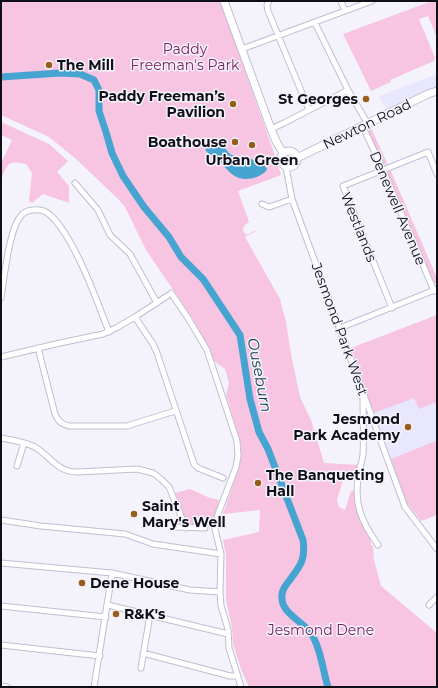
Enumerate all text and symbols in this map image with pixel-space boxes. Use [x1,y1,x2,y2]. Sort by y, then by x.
park label: Paddy Freeman's Park [131,40,240,74]
place label: The Mill [57,56,114,74]
marker: The Mill [44,60,54,70]
place label: Paddy Freeman’s Pavilion [98,87,226,121]
place label: St Georges [278,90,359,108]
marker: St Georges [361,94,371,104]
street label: Newton Road [320,95,414,153]
marker: Paddy Freeman’s Pavilion [228,99,238,109]
place label: Boathouse [148,133,227,151]
marker: Boathouse [230,137,240,147]
marker: Urban Green [247,140,257,150]
street label: Denewell Avenue [366,148,430,268]
place label: Urban Green [206,151,298,169]
street label: Westlands [337,190,381,265]
street label: Jesmond Park West [307,259,372,398]
water label: Ouseburn [243,336,277,414]
place label: Jesmond Park Academy [293,410,401,444]
marker: Jesmond Park Academy [403,422,413,432]
place label: The Banqueting Hall [266,466,384,500]
marker: The Banqueting Hall [253,478,263,488]
place label: Saint Mary's Well [142,497,226,531]
marker: Saint Mary's Well [129,509,139,519]
place label: Dene House [90,574,179,592]
marker: Dene House [77,578,87,588]
place label: R&K's [124,605,166,623]
marker: R&K's [111,609,121,619]
park label: Jesmond Dene [267,621,374,639]

